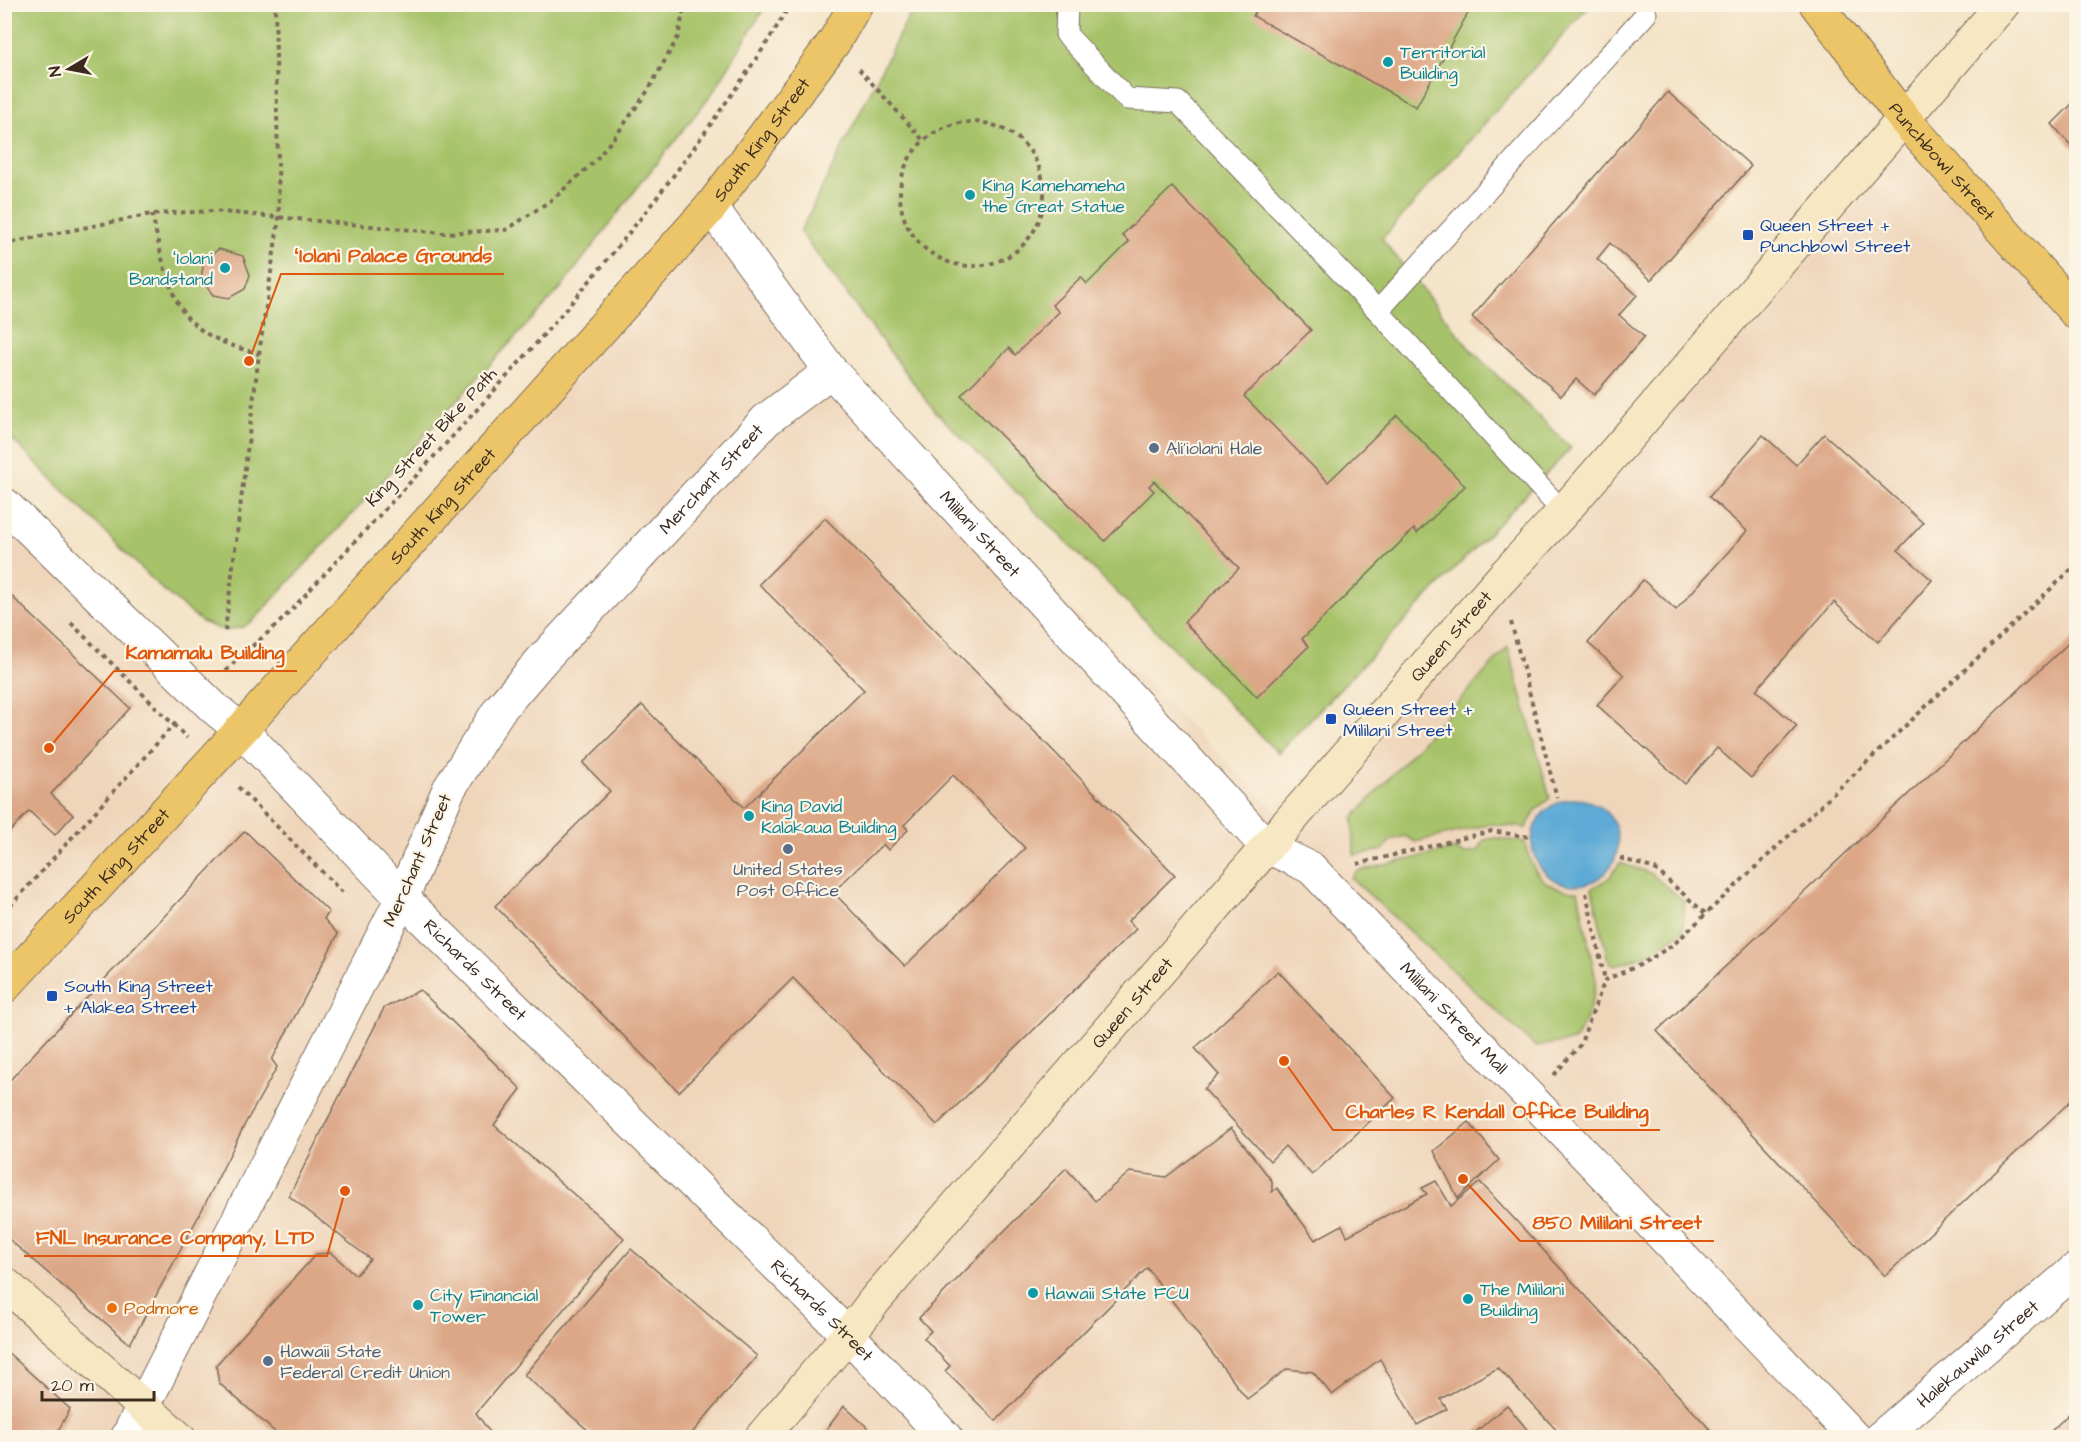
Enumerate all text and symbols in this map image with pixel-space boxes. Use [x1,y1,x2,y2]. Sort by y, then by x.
north arrow [39,39,99,99]
place label: Territorial Building [1400,40,1486,87]
marker: Territorial Building [1381,55,1395,69]
text: N [44,65,67,78]
street label: South King Street [707,72,817,207]
street label: Punchbowl Street [1883,97,2001,227]
place label: King Kamehameha the Great Statue [982,173,1125,219]
marker: King Kamehameha the Great Statue [963,188,977,202]
place label: Queen Street + Punchbowl Street [1760,213,1911,259]
marker: Queen Street + Punchbowl Street [1741,228,1755,242]
callout: ʻIolani Palace Grounds [281,236,504,274]
text: ʻIolani Palace Grounds [294,242,492,270]
place label: ʻIolani Bandstand [129,246,213,292]
marker: ʻIolani Bandstand [218,261,232,275]
street label: King Street Bike Path [360,362,503,513]
street label: Merchant Street [653,418,770,540]
place label: Ali'iolani Hale [1166,436,1263,461]
marker: Ali'iolani Hale [1147,441,1161,455]
street label: South King Street [384,442,502,570]
street label: Mililani Street [933,485,1027,584]
street label: Queen Street [1405,585,1499,687]
callout: Kamamalu Building [114,633,297,671]
text: Kamamalu Building [125,639,285,668]
place label: Queen Street + Mililani Street [1343,697,1473,743]
marker: Queen Street + Mililani Street [1324,712,1338,726]
street label: Merchant Street [377,789,458,931]
place label: King David Kalakaua Building [761,794,897,841]
street label: South King Street [57,802,176,929]
marker: King David Kalakaua Building [742,809,756,823]
marker: United States Post Office [781,842,795,856]
place label: United States Post Office [733,857,843,903]
street label: Richards Street [418,914,533,1027]
street label: Queen Street [1086,952,1180,1054]
street label: Mililani Street Mall [1394,957,1514,1080]
place label: South King Street + Alakea Street [64,974,214,1020]
marker: South King Street + Alakea Street [45,989,59,1003]
callout: Charles R Kendall Office Building [1333,1092,1660,1130]
text: Charles R Kendall Office Building [1345,1098,1649,1127]
callout: 850 Mililani Street [1520,1203,1714,1241]
text: 850 Mililani Street [1532,1209,1703,1237]
callout: FNL Insurance Company, LTD [24,1218,327,1256]
text: FNL Insurance Company, LTD [36,1224,314,1253]
street label: Richards Street [765,1254,880,1368]
place label: The Mililani Building [1480,1277,1564,1324]
place label: Hawaii State FCU [1045,1281,1189,1306]
place label: City Financial Tower [430,1283,538,1329]
marker: Hawaii State FCU [1026,1286,1040,1300]
marker: The Mililani Building [1461,1292,1475,1306]
street label: Halekauwila Street [1911,1294,2045,1414]
place label: Podmore [124,1296,199,1321]
marker: City Financial Tower [411,1298,425,1312]
marker: Podmore [105,1301,119,1315]
place label: Hawaii State Federal Credit Union [280,1339,450,1385]
marker: Hawaii State Federal Credit Union [261,1354,275,1368]
scale bar [42,1364,154,1402]
text: 20 m [51,1373,94,1398]

